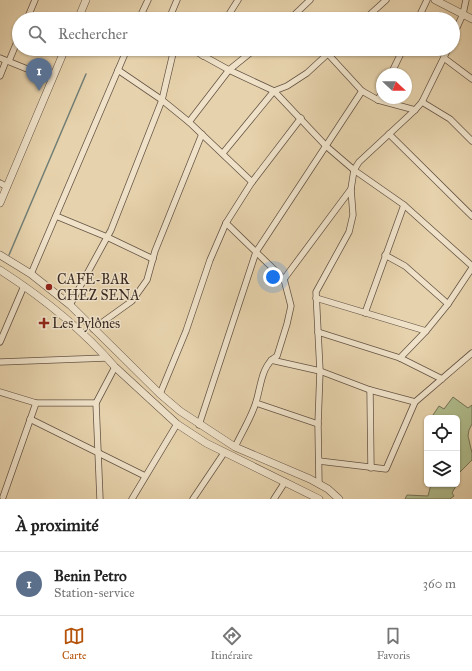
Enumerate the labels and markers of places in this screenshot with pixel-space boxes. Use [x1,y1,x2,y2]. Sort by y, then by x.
pin: 1 [26,58,52,91]
place label: CAFE-BAR CHEZ SENA [57,271,140,304]
marker: CAFE-BAR CHEZ SENA [44,282,54,292]
place label: Les Pylônes [52,315,120,332]
marker: Les Pylônes [39,318,49,328]

